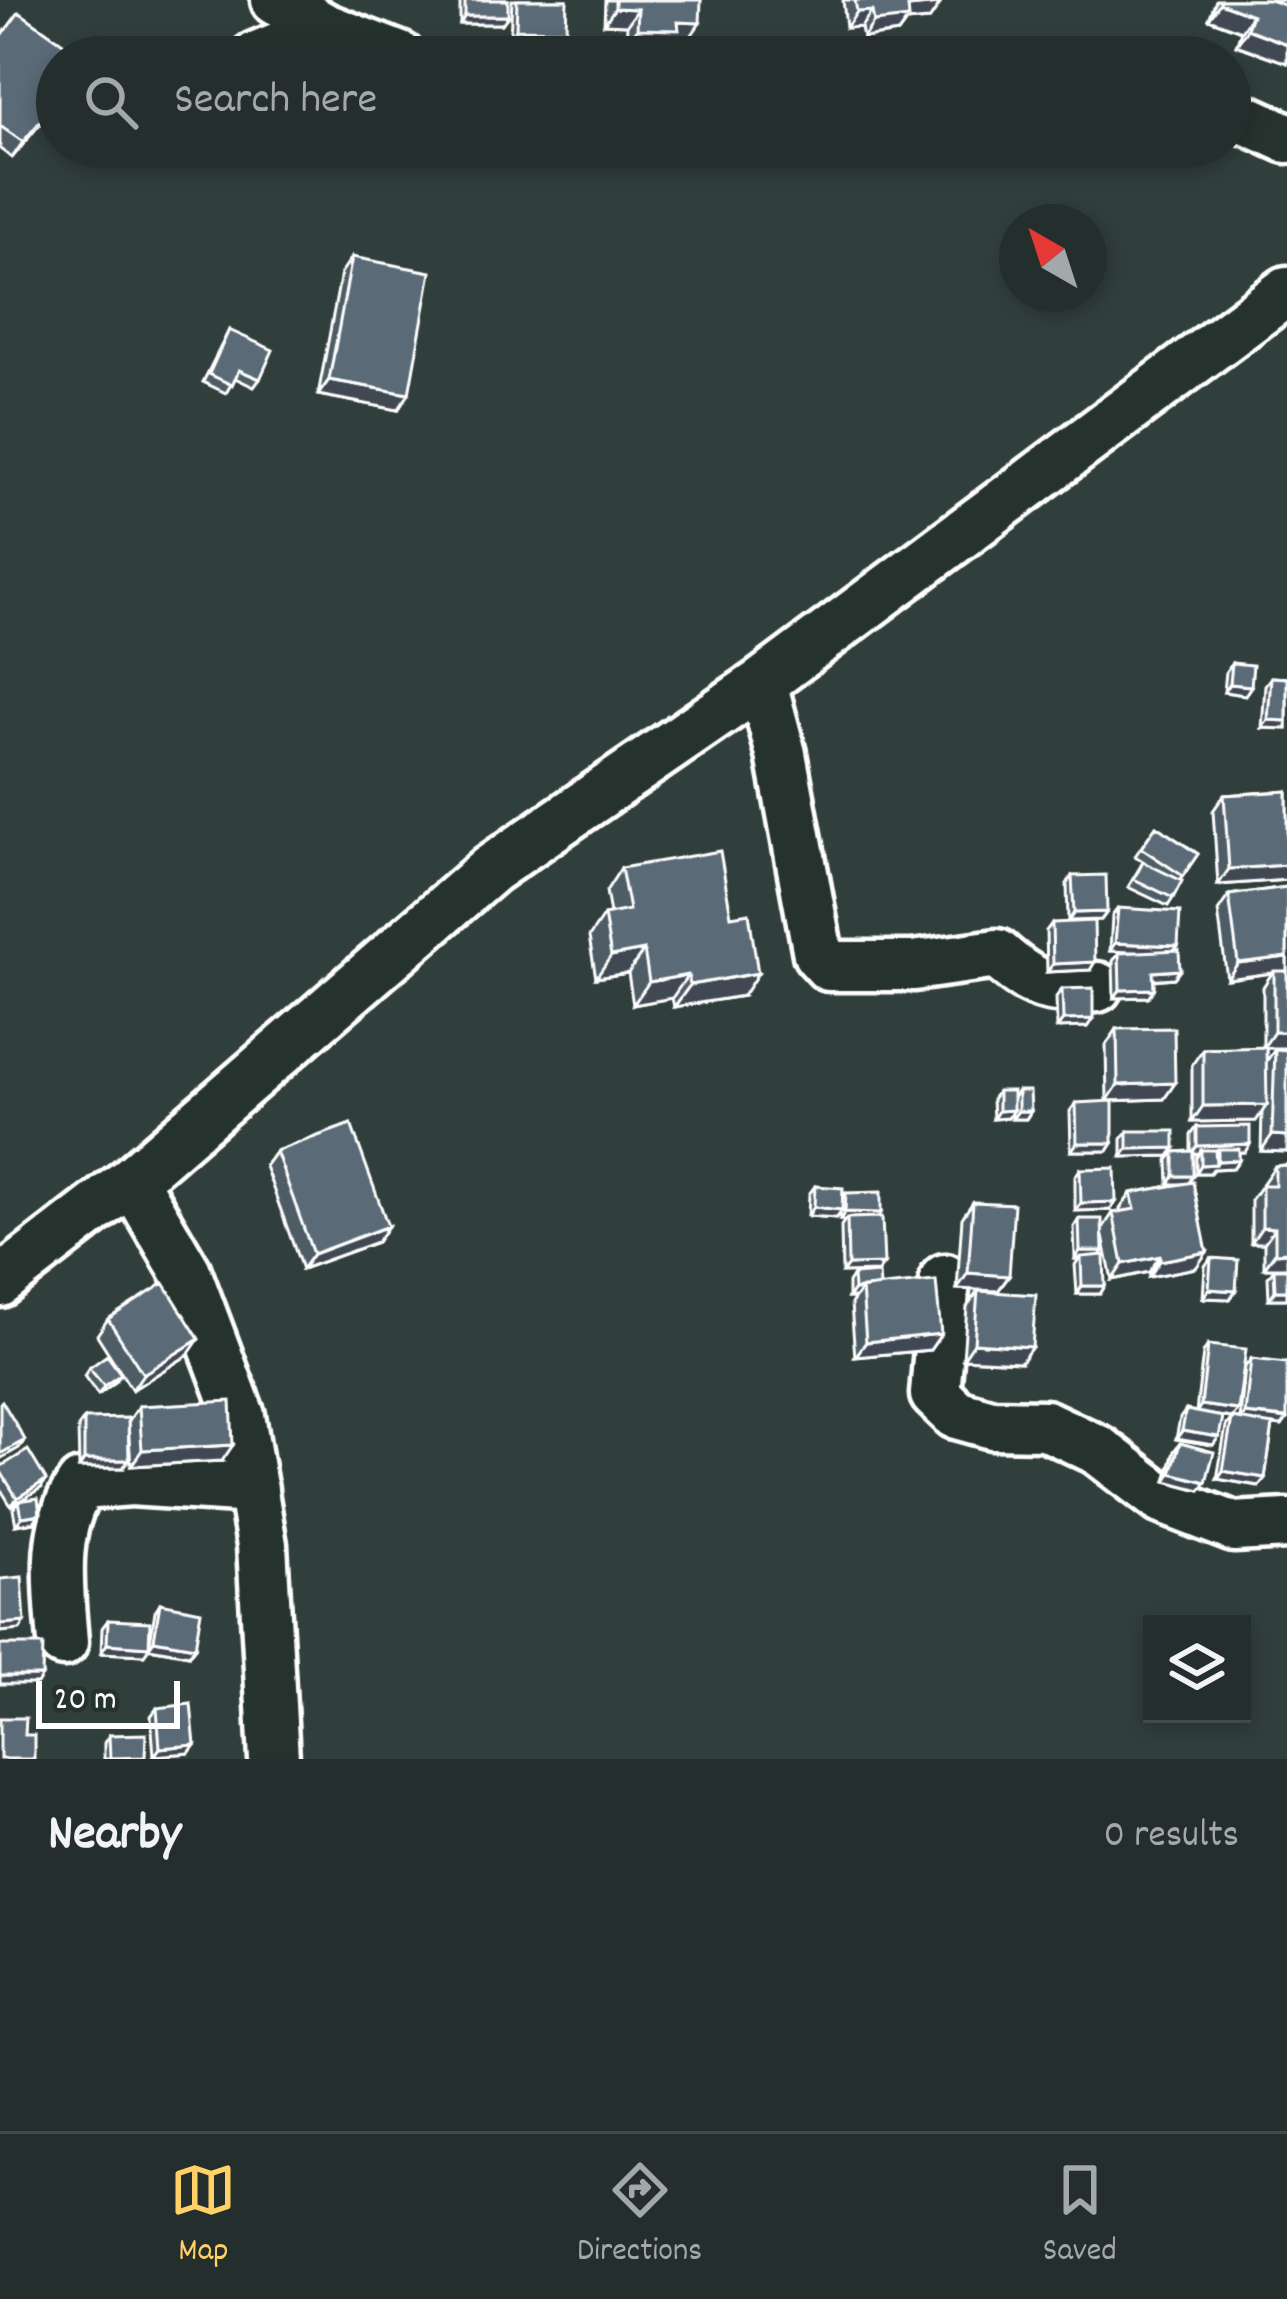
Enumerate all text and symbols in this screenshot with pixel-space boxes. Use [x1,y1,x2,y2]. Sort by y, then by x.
search box [36,36,1251,168]
icon: search [78,69,144,135]
text: Search here [174,70,377,134]
north arrow [999,204,1107,312]
map controls [1143,1615,1251,1723]
button: layers [1143,1615,1251,1723]
scale bar [36,1675,180,1728]
text: 20 m [54,1678,117,1725]
text: Nearby [48,1801,181,1873]
text: 0 results [1104,1810,1239,1865]
tab: Map [170,2157,236,2276]
tab: Directions [577,2157,702,2276]
tab: Saved [1043,2157,1117,2276]

